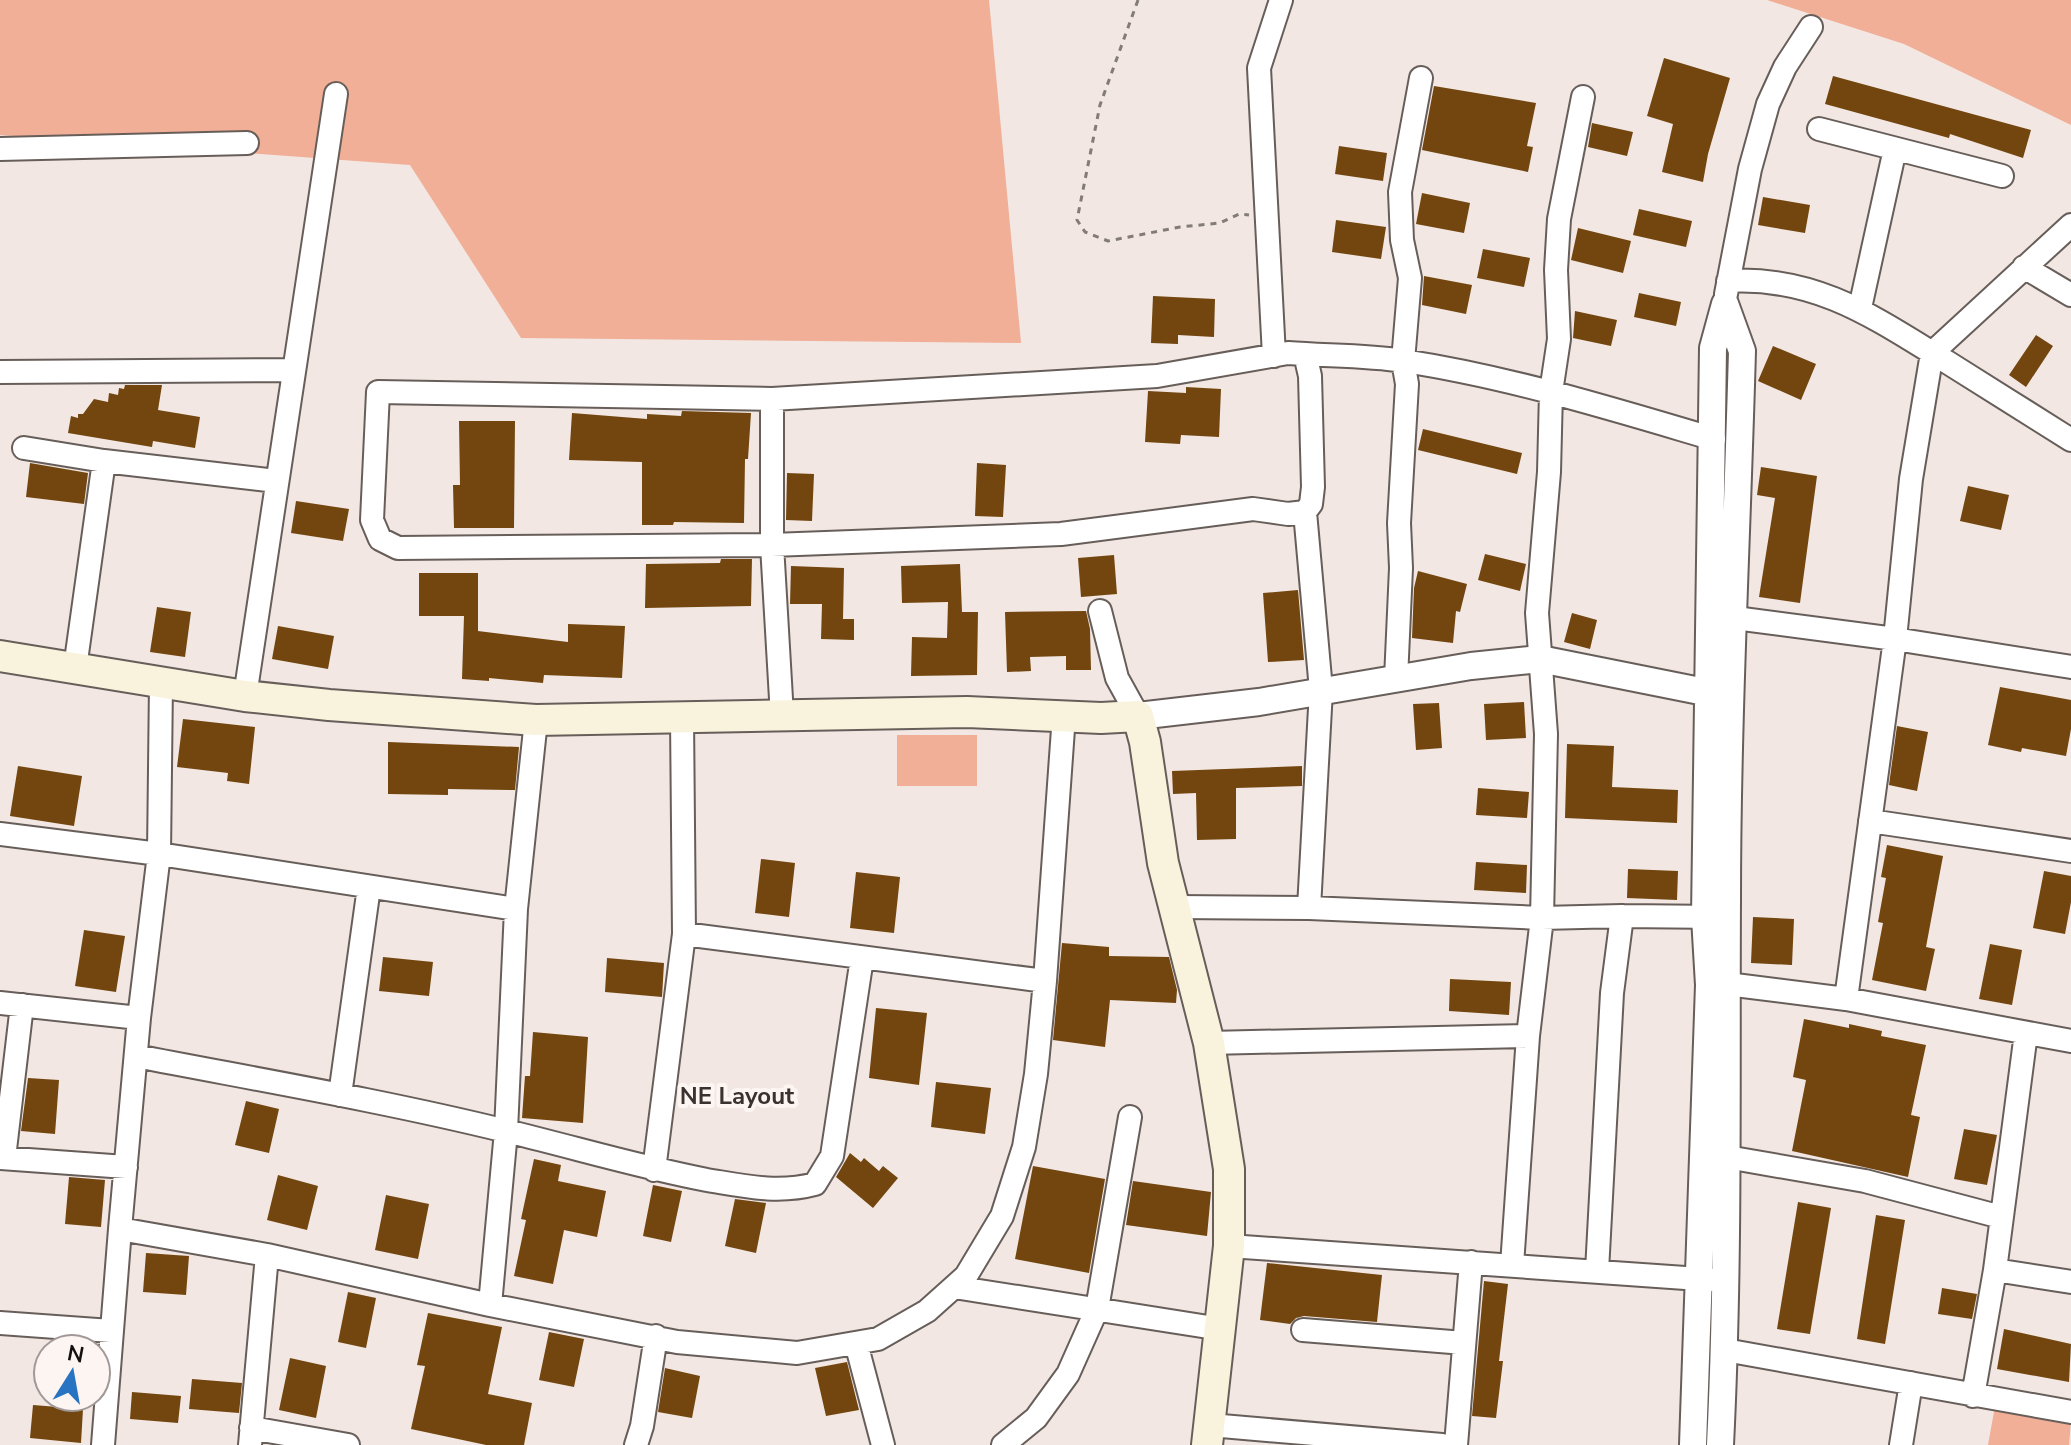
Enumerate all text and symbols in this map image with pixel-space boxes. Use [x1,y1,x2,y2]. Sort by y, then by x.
district label: NE Layout [680,1080,795,1112]
north arrow [32,1333,112,1413]
text: N [65,1338,87,1371]

